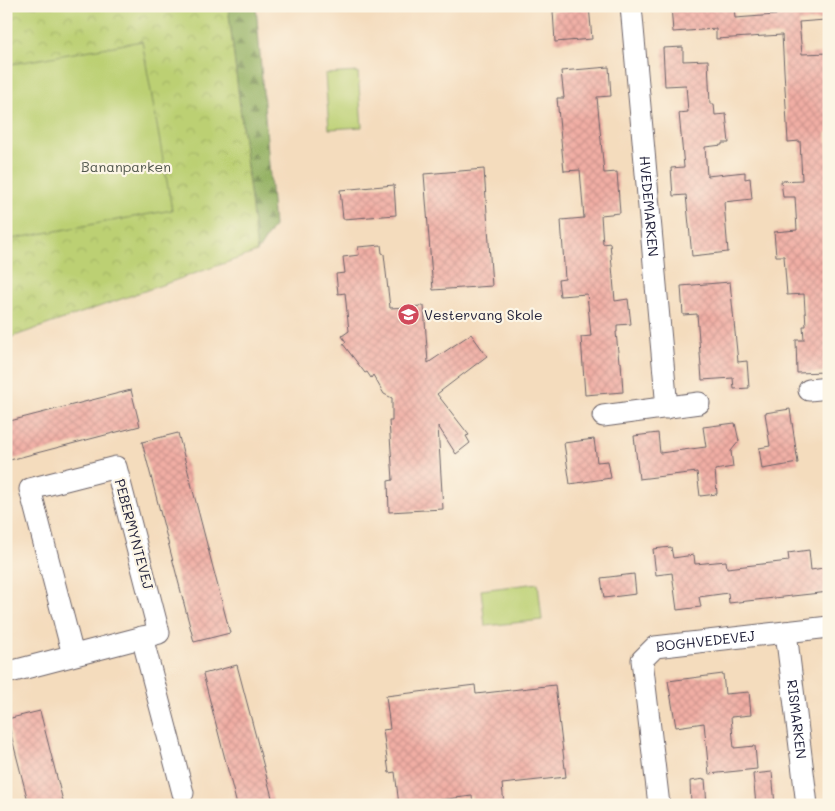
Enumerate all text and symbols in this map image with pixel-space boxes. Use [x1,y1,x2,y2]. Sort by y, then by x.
street label: HVEDEMARKEN [635,155,663,258]
park label: Bananparken [81,157,171,176]
school or university icon: Vestervang Skole [396,303,420,327]
place label: Vestervang Skole [424,305,543,324]
street label: PEBERMYNTEVEJ [111,477,158,591]
street label: BOGHVEDEVEJ [655,626,756,656]
street label: RISMARKEN [783,679,811,760]

